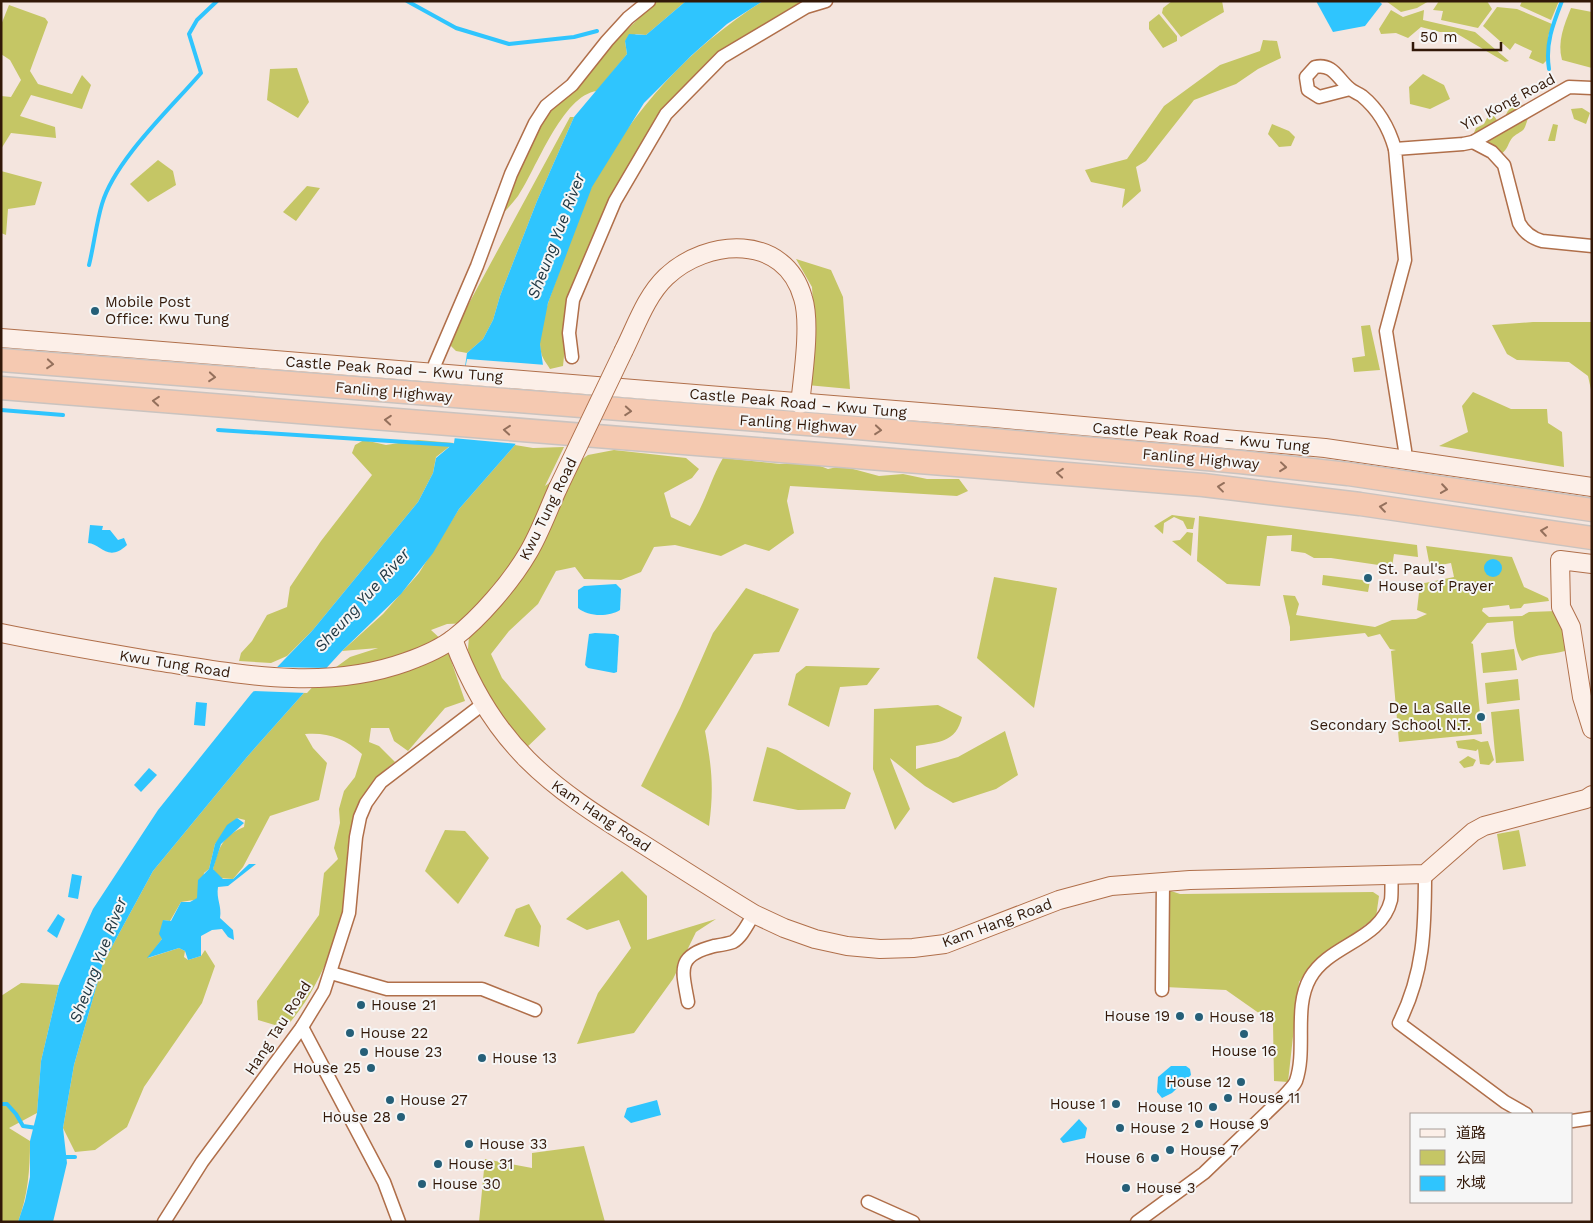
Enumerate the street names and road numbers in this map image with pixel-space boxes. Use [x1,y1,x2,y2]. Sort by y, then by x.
street label: Yin Kong Road [1458,70,1558,134]
street label: Castle Peak Road – Kwu Tung [285,352,503,386]
street label: Fanling Highway [335,378,454,406]
street label: Castle Peak Road – Kwu Tung [689,385,907,421]
street label: Fanling Highway [739,411,857,437]
street label: Castle Peak Road – Kwu Tung [1092,419,1310,455]
street label: Fanling Highway [1142,445,1261,473]
street label: Kwu Tung Road [515,455,581,563]
street label: Kwu Tung Road [118,646,232,682]
street label: Kam Hang Road [548,776,654,856]
street label: Kam Hang Road [939,895,1055,951]
street label: Hang Tau Road [241,978,315,1078]

